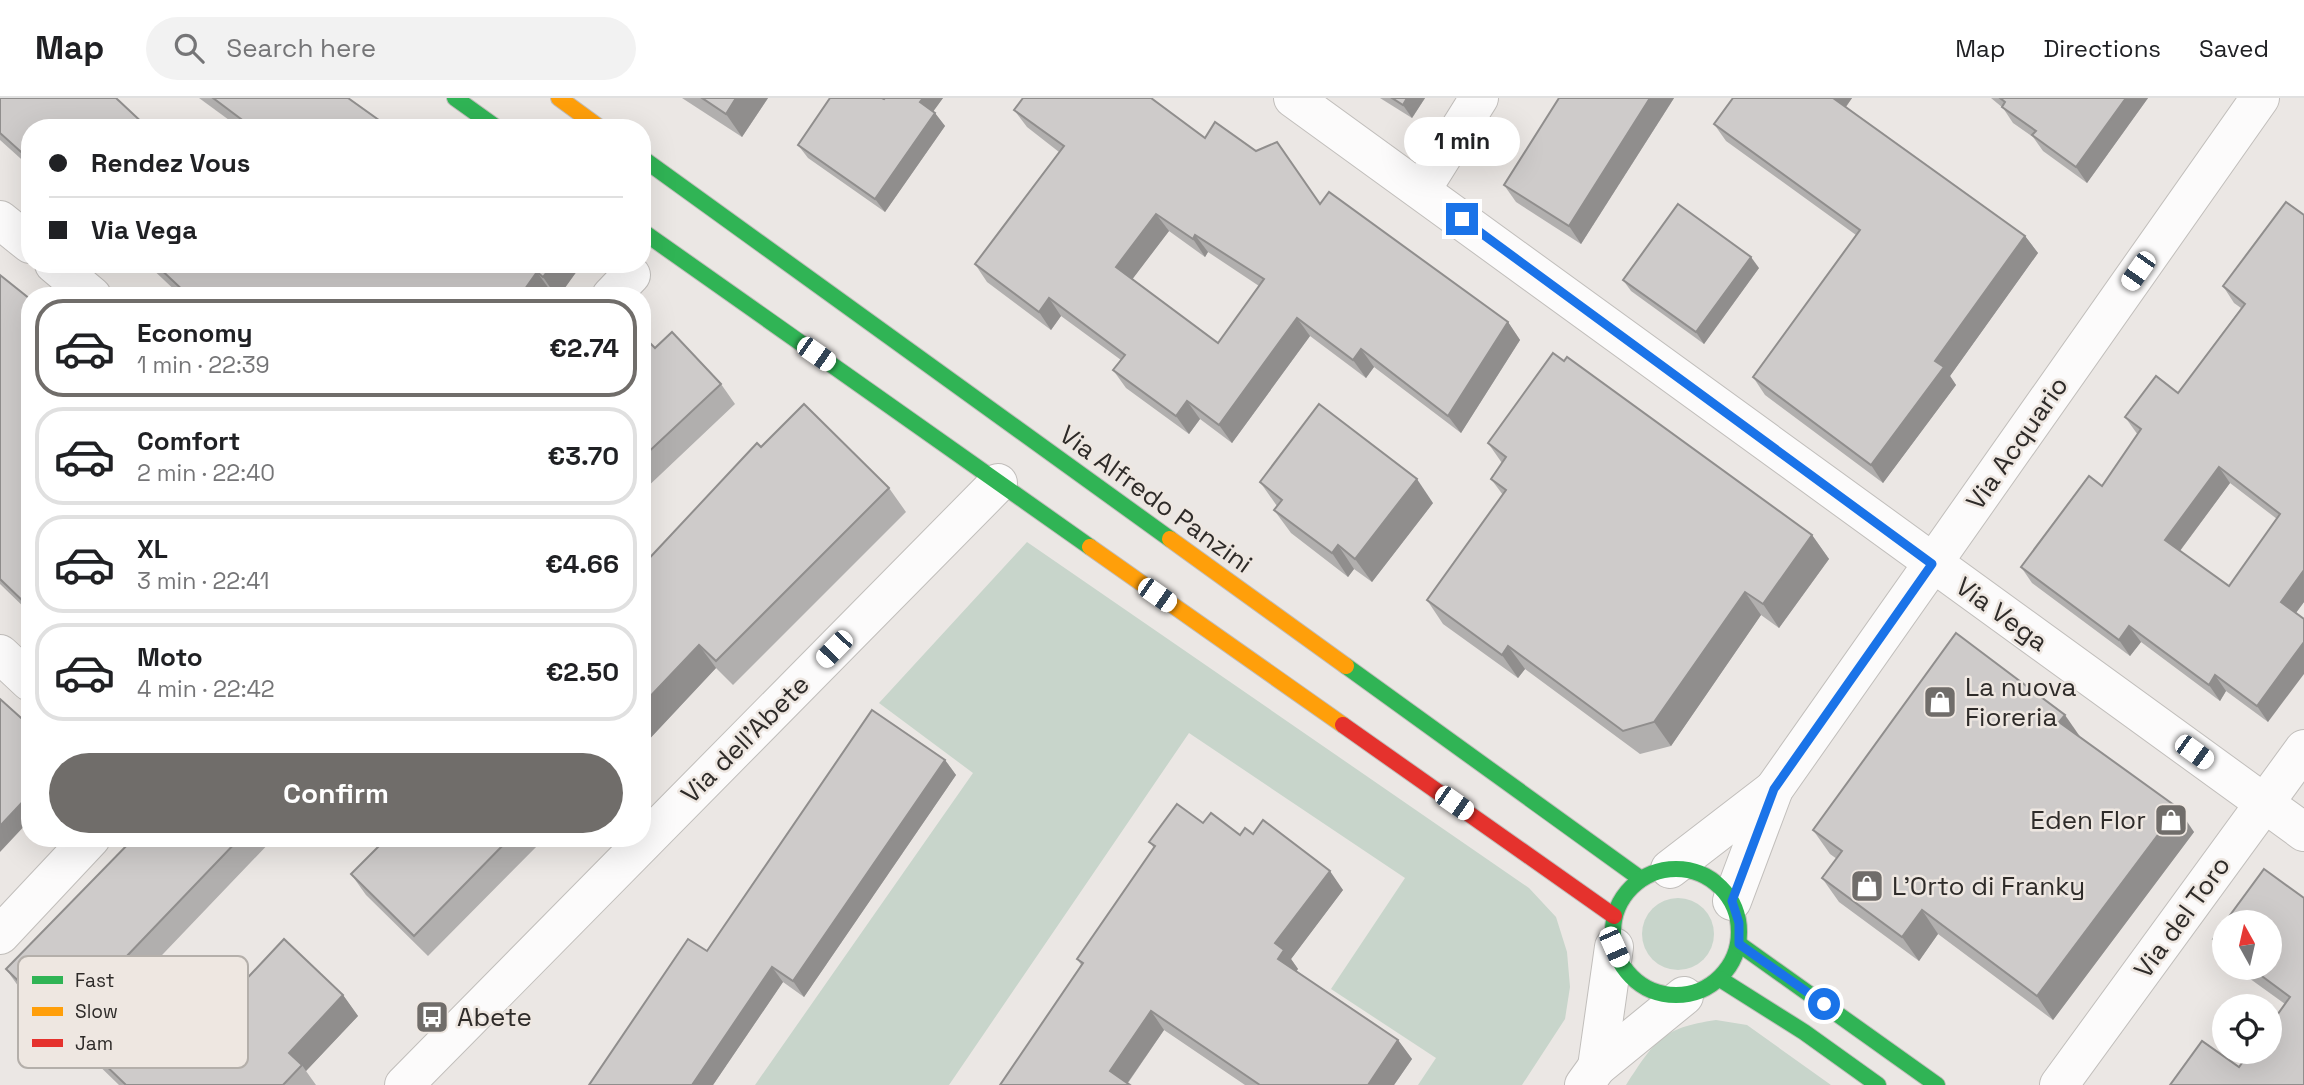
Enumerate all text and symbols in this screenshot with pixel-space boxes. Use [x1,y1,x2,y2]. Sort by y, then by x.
search box [146,17,636,80]
text: Map [35,27,104,69]
icon: search [170,29,208,67]
text: Search here [226,31,376,65]
text: Map [1955,33,2005,64]
text: Directions [2043,33,2161,64]
text: Saved [2199,33,2269,64]
callout: 1 min [1404,117,1520,166]
text: 1 min [1434,126,1490,156]
text: Rendez Vous [91,146,250,180]
route end [1446,203,1478,235]
text: Via Vega [91,213,197,247]
car [2118,248,2159,294]
text: Economy [137,316,253,350]
icon: car [53,317,116,380]
text: €2.74 [549,331,619,365]
car [793,333,840,375]
text: 1 min · 22:39 [137,350,270,380]
street label: Via Acquario [1958,370,2076,516]
street label: Via Alfredo Panzini [1053,417,1259,581]
text: Comfort [137,424,240,458]
icon: car [53,425,116,488]
text: €3.70 [548,439,619,473]
text: 2 min · 22:40 [137,458,275,488]
text: XL [137,532,168,566]
icon: car [53,533,116,596]
text: €4.66 [545,547,619,581]
text: 3 min · 22:41 [137,566,269,596]
street label: Via Vega [1949,569,2055,659]
car [1134,574,1181,616]
car [812,627,857,671]
text: Moto [137,640,203,674]
icon: car [53,641,116,704]
text: €2.50 [546,655,619,689]
street label: Via dell'Abete [674,668,816,810]
place label: La nuova Fioreria [1965,670,2077,734]
text: 4 min · 22:42 [137,674,275,704]
shop icon: La nuova Fioreria [1921,683,1959,721]
car [2171,731,2218,773]
button: Confirm [49,753,623,833]
car [1431,782,1478,824]
shop icon: Eden Flor [2152,801,2190,839]
place label: Eden Flor [2030,803,2146,837]
street label: Via del Toro [2126,849,2238,985]
shop icon: L'Orto di Franky [1848,867,1886,905]
place label: L'Orto di Franky [1892,869,2085,903]
north arrow [2212,910,2282,980]
map controls [2212,910,2282,1064]
car [1596,924,1633,970]
legend [18,956,248,1068]
text: Fast [75,968,115,993]
route start [1808,988,1840,1020]
button: locate [2212,994,2282,1064]
bus stop icon: Abete [413,998,451,1036]
text: Slow [75,999,118,1024]
place label: Abete [457,1000,532,1034]
text: Jam [75,1031,113,1056]

